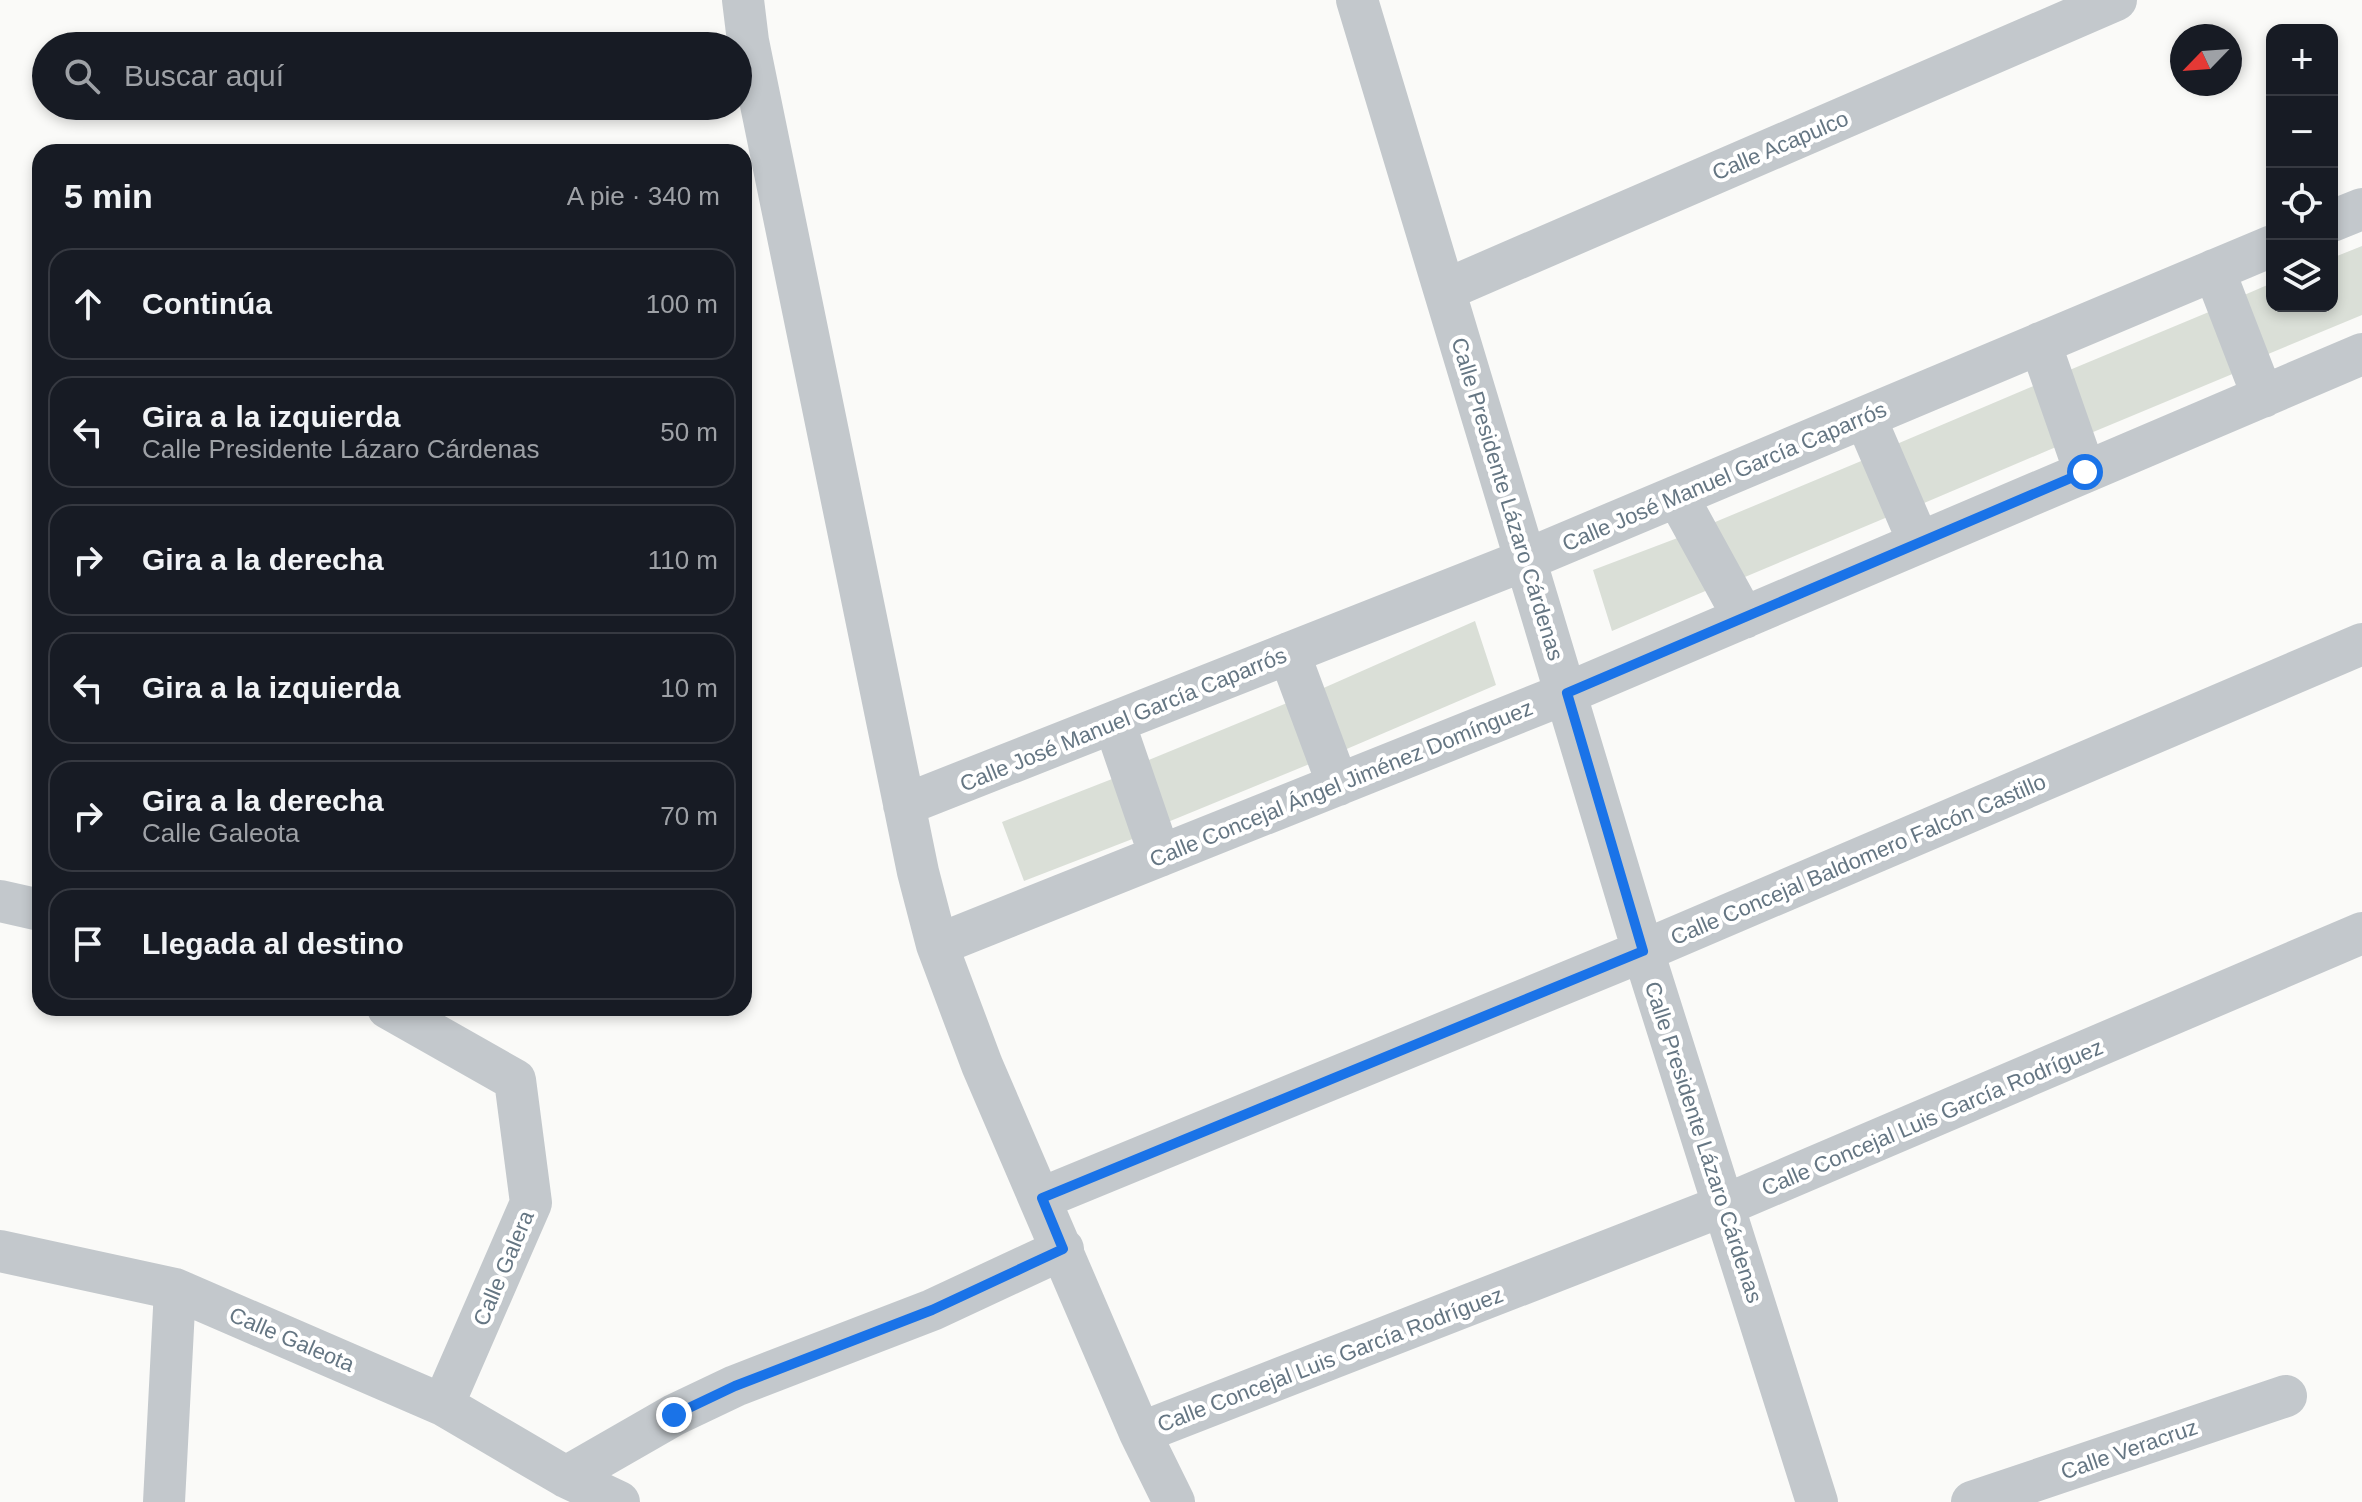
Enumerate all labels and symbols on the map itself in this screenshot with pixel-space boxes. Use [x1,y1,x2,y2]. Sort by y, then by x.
north arrow [2170,24,2242,96]
street label: Calle Acapulco [1708,106,1852,185]
street label: Calle Presidente Lázaro Cárdenas [1446,335,1569,664]
street label: Calle José Manuel García Caparrós [1558,397,1890,556]
route start [2067,454,2103,490]
street label: Calle José Manuel García Caparrós [956,642,1290,797]
street label: Calle Concejal Ángel Jiménez Domínguez [1146,695,1536,872]
street label: Calle Concejal Baldomero Falcón Castillo [1667,769,2049,950]
street label: Calle Presidente Lázaro Cárdenas [1640,978,1767,1306]
street label: Calle Concejal Luis García Rodríguez [1758,1034,2106,1201]
street label: Calle Galera [468,1206,539,1329]
street label: Calle Concejal Luis García Rodríguez [1154,1282,1506,1437]
street label: Calle Galeota [226,1302,359,1377]
route end [656,1397,692,1433]
street label: Calle Veracruz [2057,1414,2201,1485]

